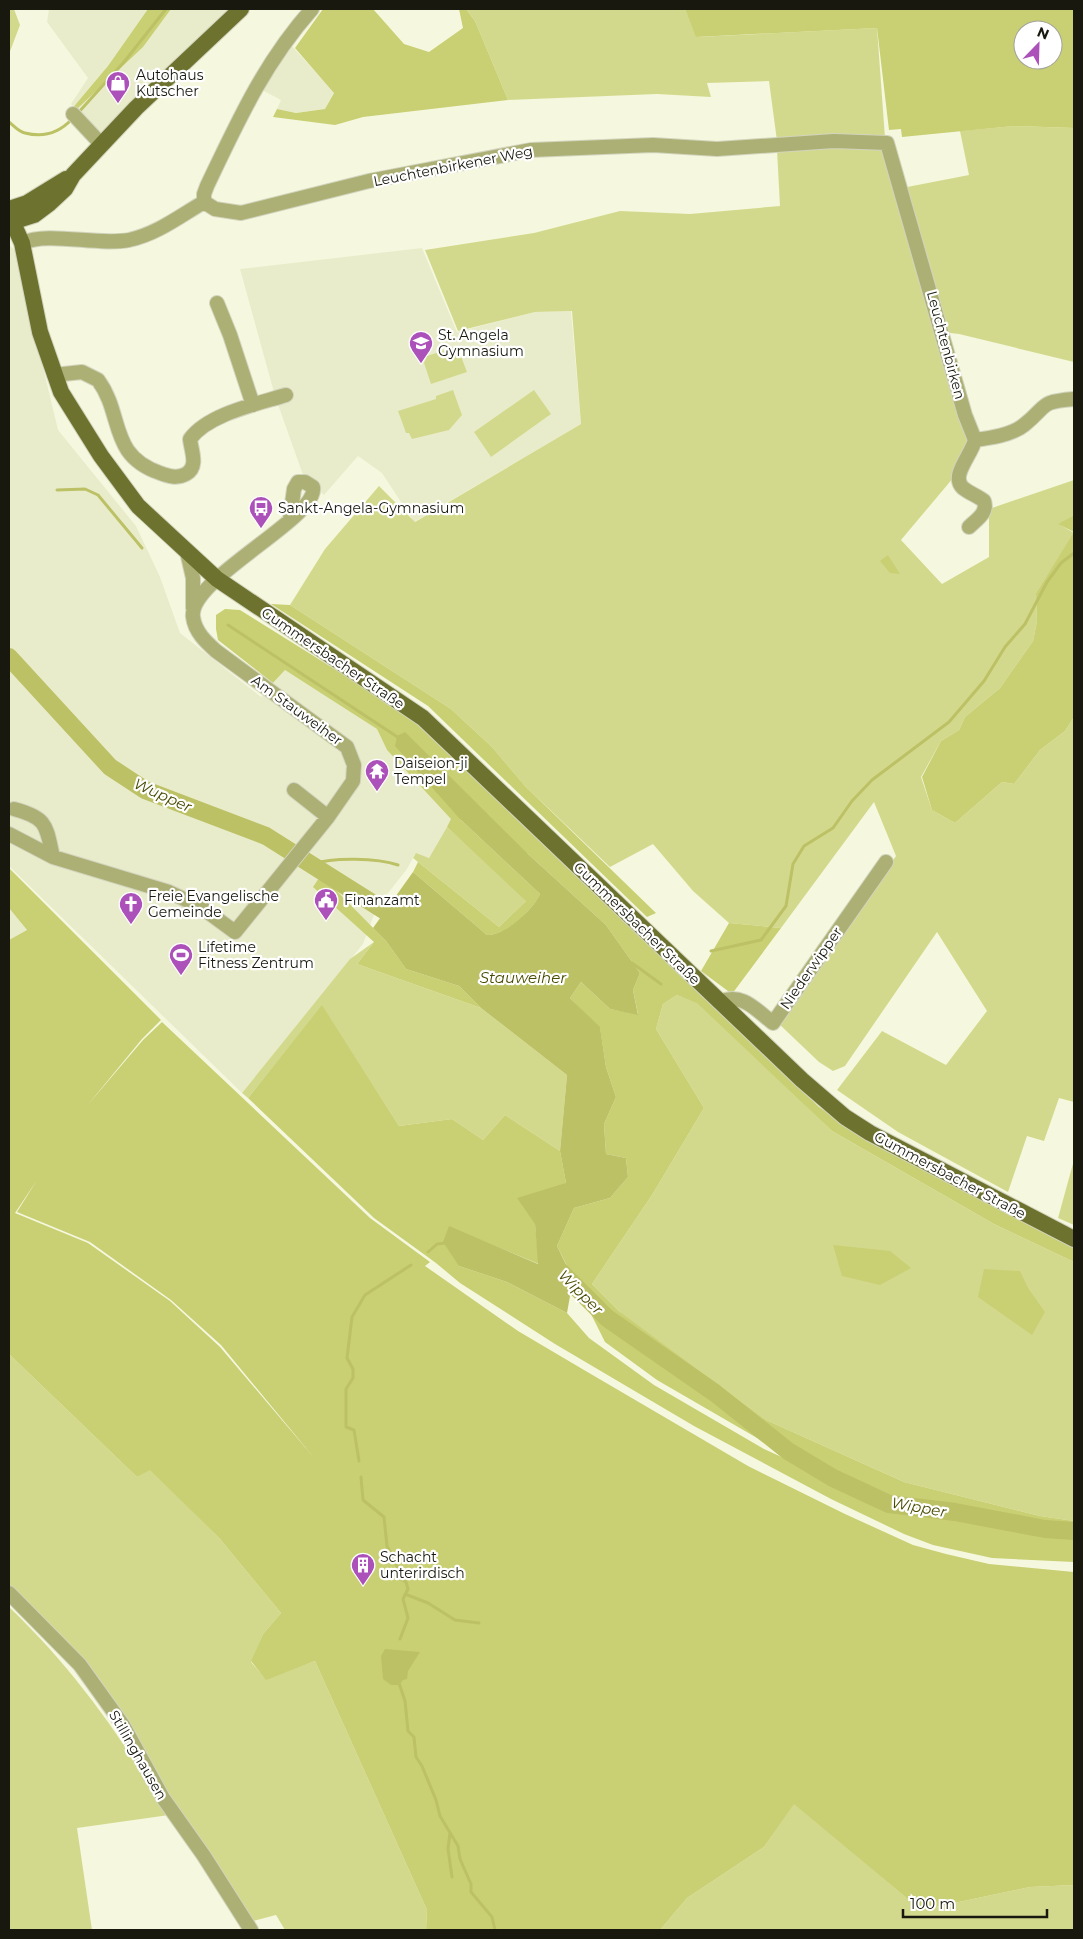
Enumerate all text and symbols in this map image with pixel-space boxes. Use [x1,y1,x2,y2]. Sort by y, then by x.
north arrow [1013,20,1063,70]
text: N [1034,23,1052,44]
place label: Autohaus Kutscher [136,66,204,100]
shop icon: Autohaus Kutscher [105,70,131,104]
street label: Leuchtenbirkener Weg [372,142,534,190]
street label: Leuchtenbirken [923,289,969,401]
place label: St. Angela Gymnasium [438,326,524,360]
school or university icon: St. Angela Gymnasium [408,330,434,364]
bus stop icon: Sankt-Angela-Gymnasium [248,495,274,529]
place label: Sankt-Angela-Gymnasium [278,499,464,517]
street label: Gummersbacher Straße [258,603,408,713]
street label: Am Stauweiher [248,671,346,749]
place label: Daiseion-ji Tempel [394,754,468,788]
temple icon: Daiseion-ji Tempel [364,758,390,792]
water label: Wupper [131,774,196,817]
street label: Gummersbacher Straße [570,858,704,988]
place label: Freie Evangelische Gemeinde [148,887,279,921]
public building icon: Finanzamt [313,887,339,921]
church icon: Freie Evangelische Gemeinde [118,891,144,925]
place label: Finanzamt [344,891,420,909]
street label: Niederwipper [776,923,846,1013]
place label: Lifetime Fitness Zentrum [198,938,314,972]
sports icon: Lifetime Fitness Zentrum [168,942,194,976]
water label: Stauweiher [480,968,567,987]
street label: Gummersbacher Straße [871,1127,1029,1223]
water label: Wipper [555,1266,608,1319]
water label: Wipper [890,1493,949,1521]
place label: Schacht unterirdisch [380,1548,465,1582]
building icon: Schacht unterirdisch [350,1552,376,1586]
street label: Stillinghausen [105,1707,171,1803]
scale bar [903,1886,1047,1918]
text: 100 m [910,1894,955,1913]

